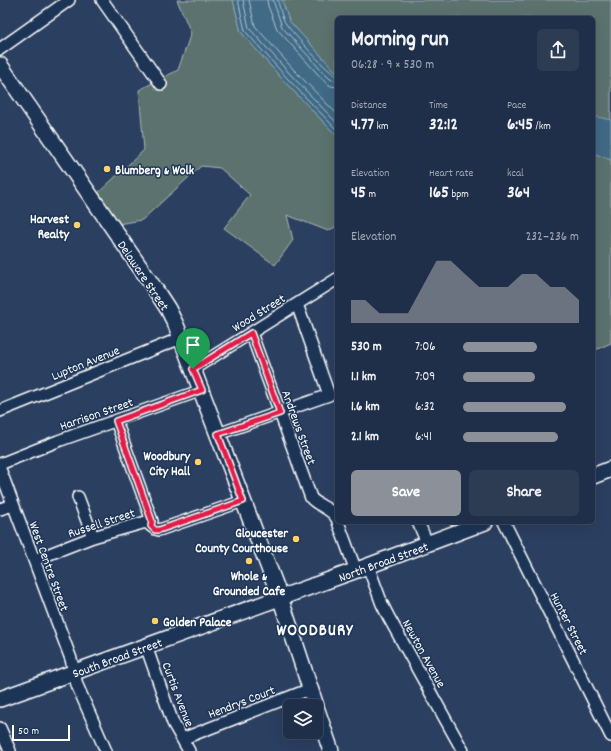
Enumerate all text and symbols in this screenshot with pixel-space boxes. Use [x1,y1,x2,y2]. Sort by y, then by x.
text: Morning run [351,25,449,56]
button: share [537,29,579,71]
text: 06:28 · 9 × 530 m [351,56,434,75]
text: Distance [351,98,387,114]
text: Time [429,98,448,114]
text: Pace [507,98,526,114]
text: 4.77 [351,114,374,138]
text: 32:12 [429,114,458,138]
text: 6:45 [507,114,533,138]
text: km [374,119,389,135]
text: /km [533,119,551,135]
place label: Blumberg & Wolk [115,162,195,181]
marker: Blumberg & Wolk [102,164,112,174]
text: Elevation [351,166,389,182]
text: Heart rate [429,166,473,182]
text: kcal [507,166,524,182]
text: 45 [351,182,366,206]
text: 165 [429,182,449,206]
text: 364 [507,182,530,206]
text: m [366,187,376,203]
text: bpm [449,187,469,203]
place label: Harvest Realty [30,211,70,245]
marker: Harvest Realty [72,220,82,230]
text: Elevation [351,228,396,247]
text: 232–236 m [526,228,579,247]
street label: Delaware Street [111,237,173,316]
street label: Wood Street [229,290,290,338]
pin [176,328,210,369]
icon: arrive [182,334,204,356]
text: 530 m [351,338,382,357]
text: 7:06 [415,338,436,357]
street label: Lupton Avenue [49,342,123,387]
text: 1.1 km [351,368,376,387]
text: 7:09 [415,368,435,387]
street label: Andrews Street [275,388,320,468]
street label: Harrison Street [58,394,136,437]
text: 1.6 km [351,398,380,417]
text: 6:32 [415,398,435,417]
text: 2.1 km [351,428,379,447]
text: 6:41 [415,428,432,447]
place label: Woodbury City Hall [144,448,191,482]
marker: Woodbury City Hall [193,457,203,467]
button: Save [351,470,461,516]
button: Share [469,470,579,516]
street label: Russell Street [66,505,138,544]
street label: West Centre Street [23,519,73,615]
place label: Gloucester County Courthouse [195,525,289,559]
marker: Gloucester County Courthouse [291,534,301,544]
street label: North Broad Street [336,538,432,588]
marker: Whole & Grounded Cafe [244,556,254,566]
place label: Whole & Grounded Cafe [213,568,286,602]
street label: Hunter Street [544,589,592,659]
place label: Golden Palace [163,614,232,633]
marker: Golden Palace [150,616,160,626]
street label: Newton Avenue [396,617,450,692]
district label: WOODBURY [277,620,353,644]
street label: South Broad Street [70,634,166,684]
street label: Curtis Avenue [156,660,198,730]
street label: Hendrys Court [206,682,278,725]
map controls [283,699,323,739]
button: layers [283,699,323,739]
scale bar [12,723,70,742]
text: 50 m [18,724,39,740]

